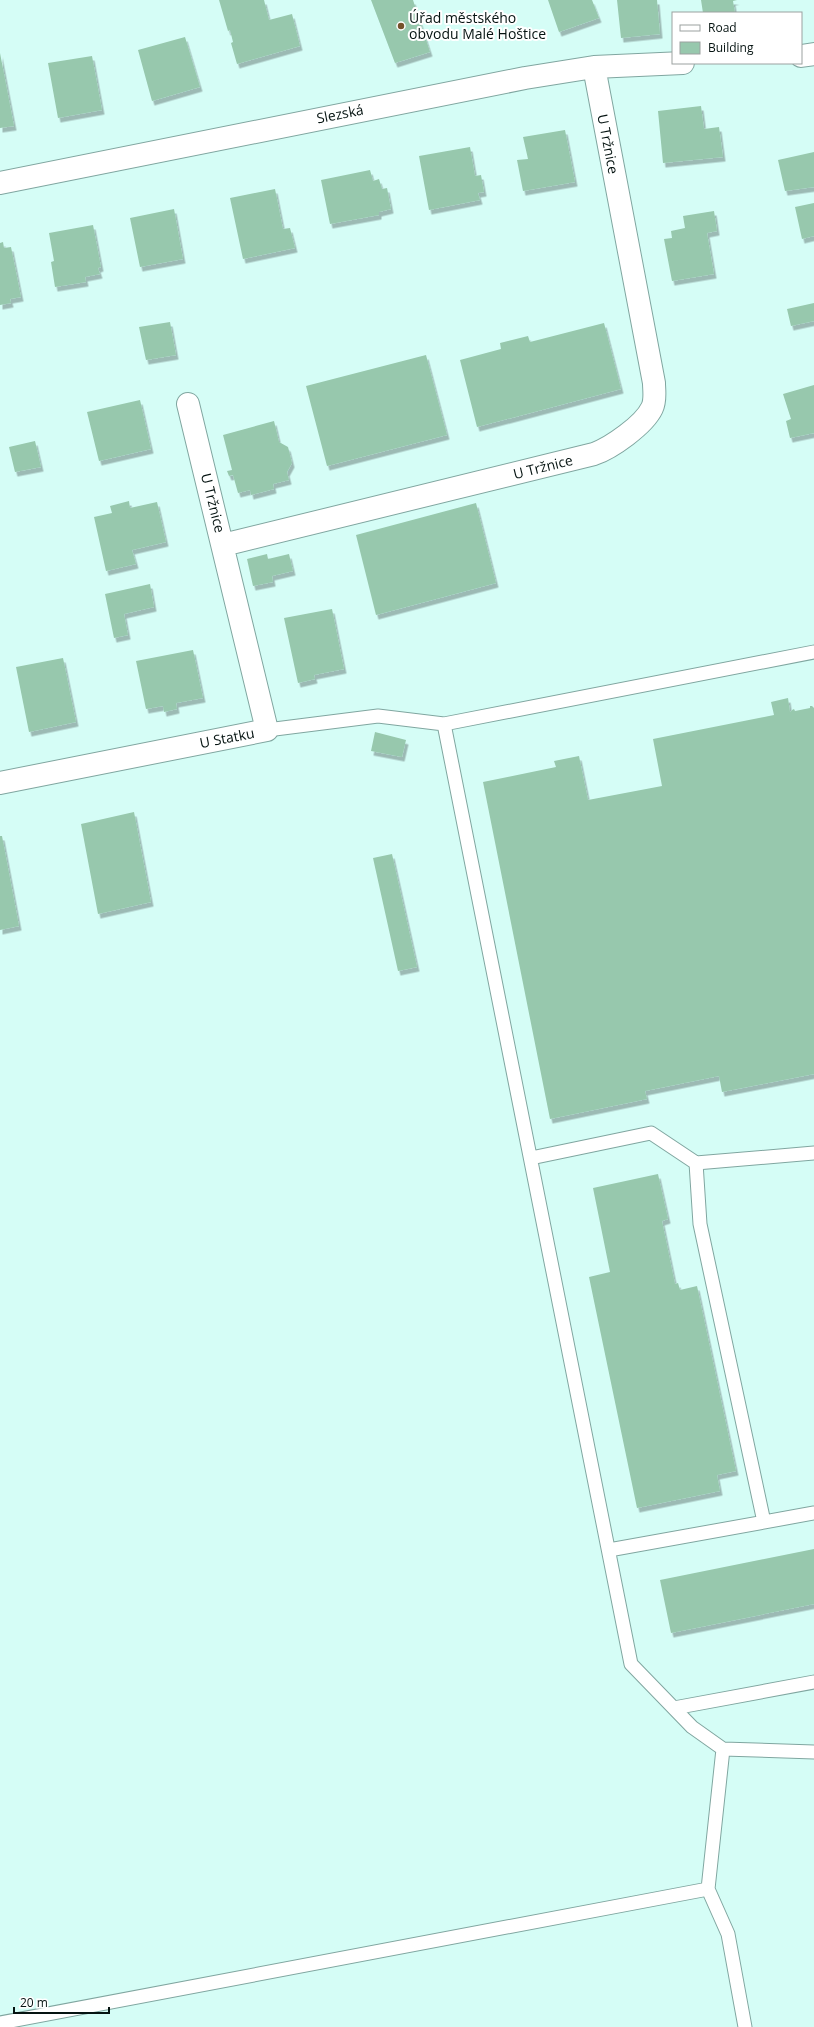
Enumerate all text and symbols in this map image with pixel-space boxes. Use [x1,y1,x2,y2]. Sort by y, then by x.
place label: Úřad městského obvodu Malé Hoštice [409,8,546,43]
legend [672,12,802,64]
text: Road [708,19,737,36]
marker: Úřad městského obvodu Malé Hoštice [396,21,406,31]
text: Building [708,39,754,56]
street label: Slezská [315,100,365,127]
street label: U Tržnice [593,112,624,176]
street label: U Tržnice [511,450,575,483]
street label: U Tržnice [197,471,230,535]
street label: U Statku [198,723,256,752]
scale bar [14,1989,109,2015]
text: 20 m [20,1994,48,2011]

